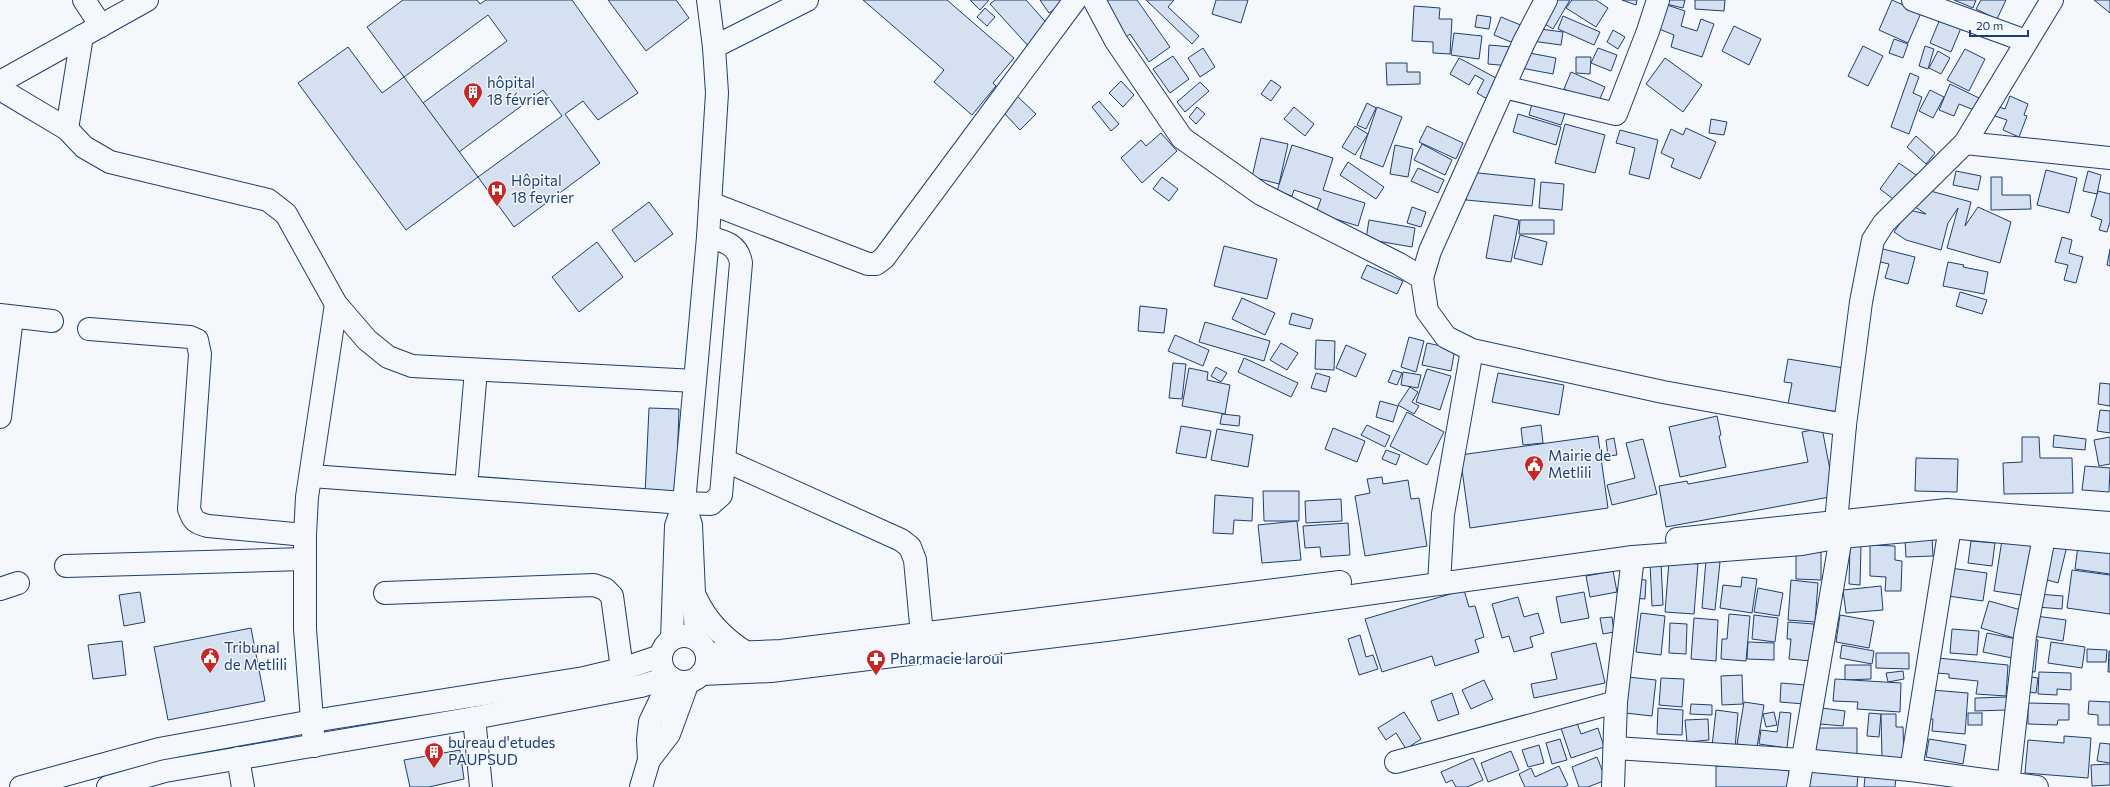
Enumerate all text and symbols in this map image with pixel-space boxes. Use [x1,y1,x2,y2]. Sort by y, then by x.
scale bar [1970,12,2028,38]
text: 20 m [1976,18,2003,32]
place label: hôpital 18 février [487,73,550,108]
building icon: hôpital 18 février [462,81,484,109]
place label: Hôpital 18 fevrier [511,171,574,206]
hospital icon: Hôpital 18 fevrier [486,179,508,207]
place label: Mairie de Metlili [1548,446,1611,481]
public building icon: Mairie de Metlili [1523,454,1545,482]
place label: Tribunal de Metlili [224,638,287,673]
public building icon: Tribunal de Metlili [199,646,221,674]
pharmacy icon: Pharmacie laroui [865,648,887,676]
place label: Pharmacie laroui [890,649,1003,667]
place label: bureau d'etudes PAUPSUD [448,733,556,768]
building icon: bureau d'etudes PAUPSUD [423,741,445,769]

